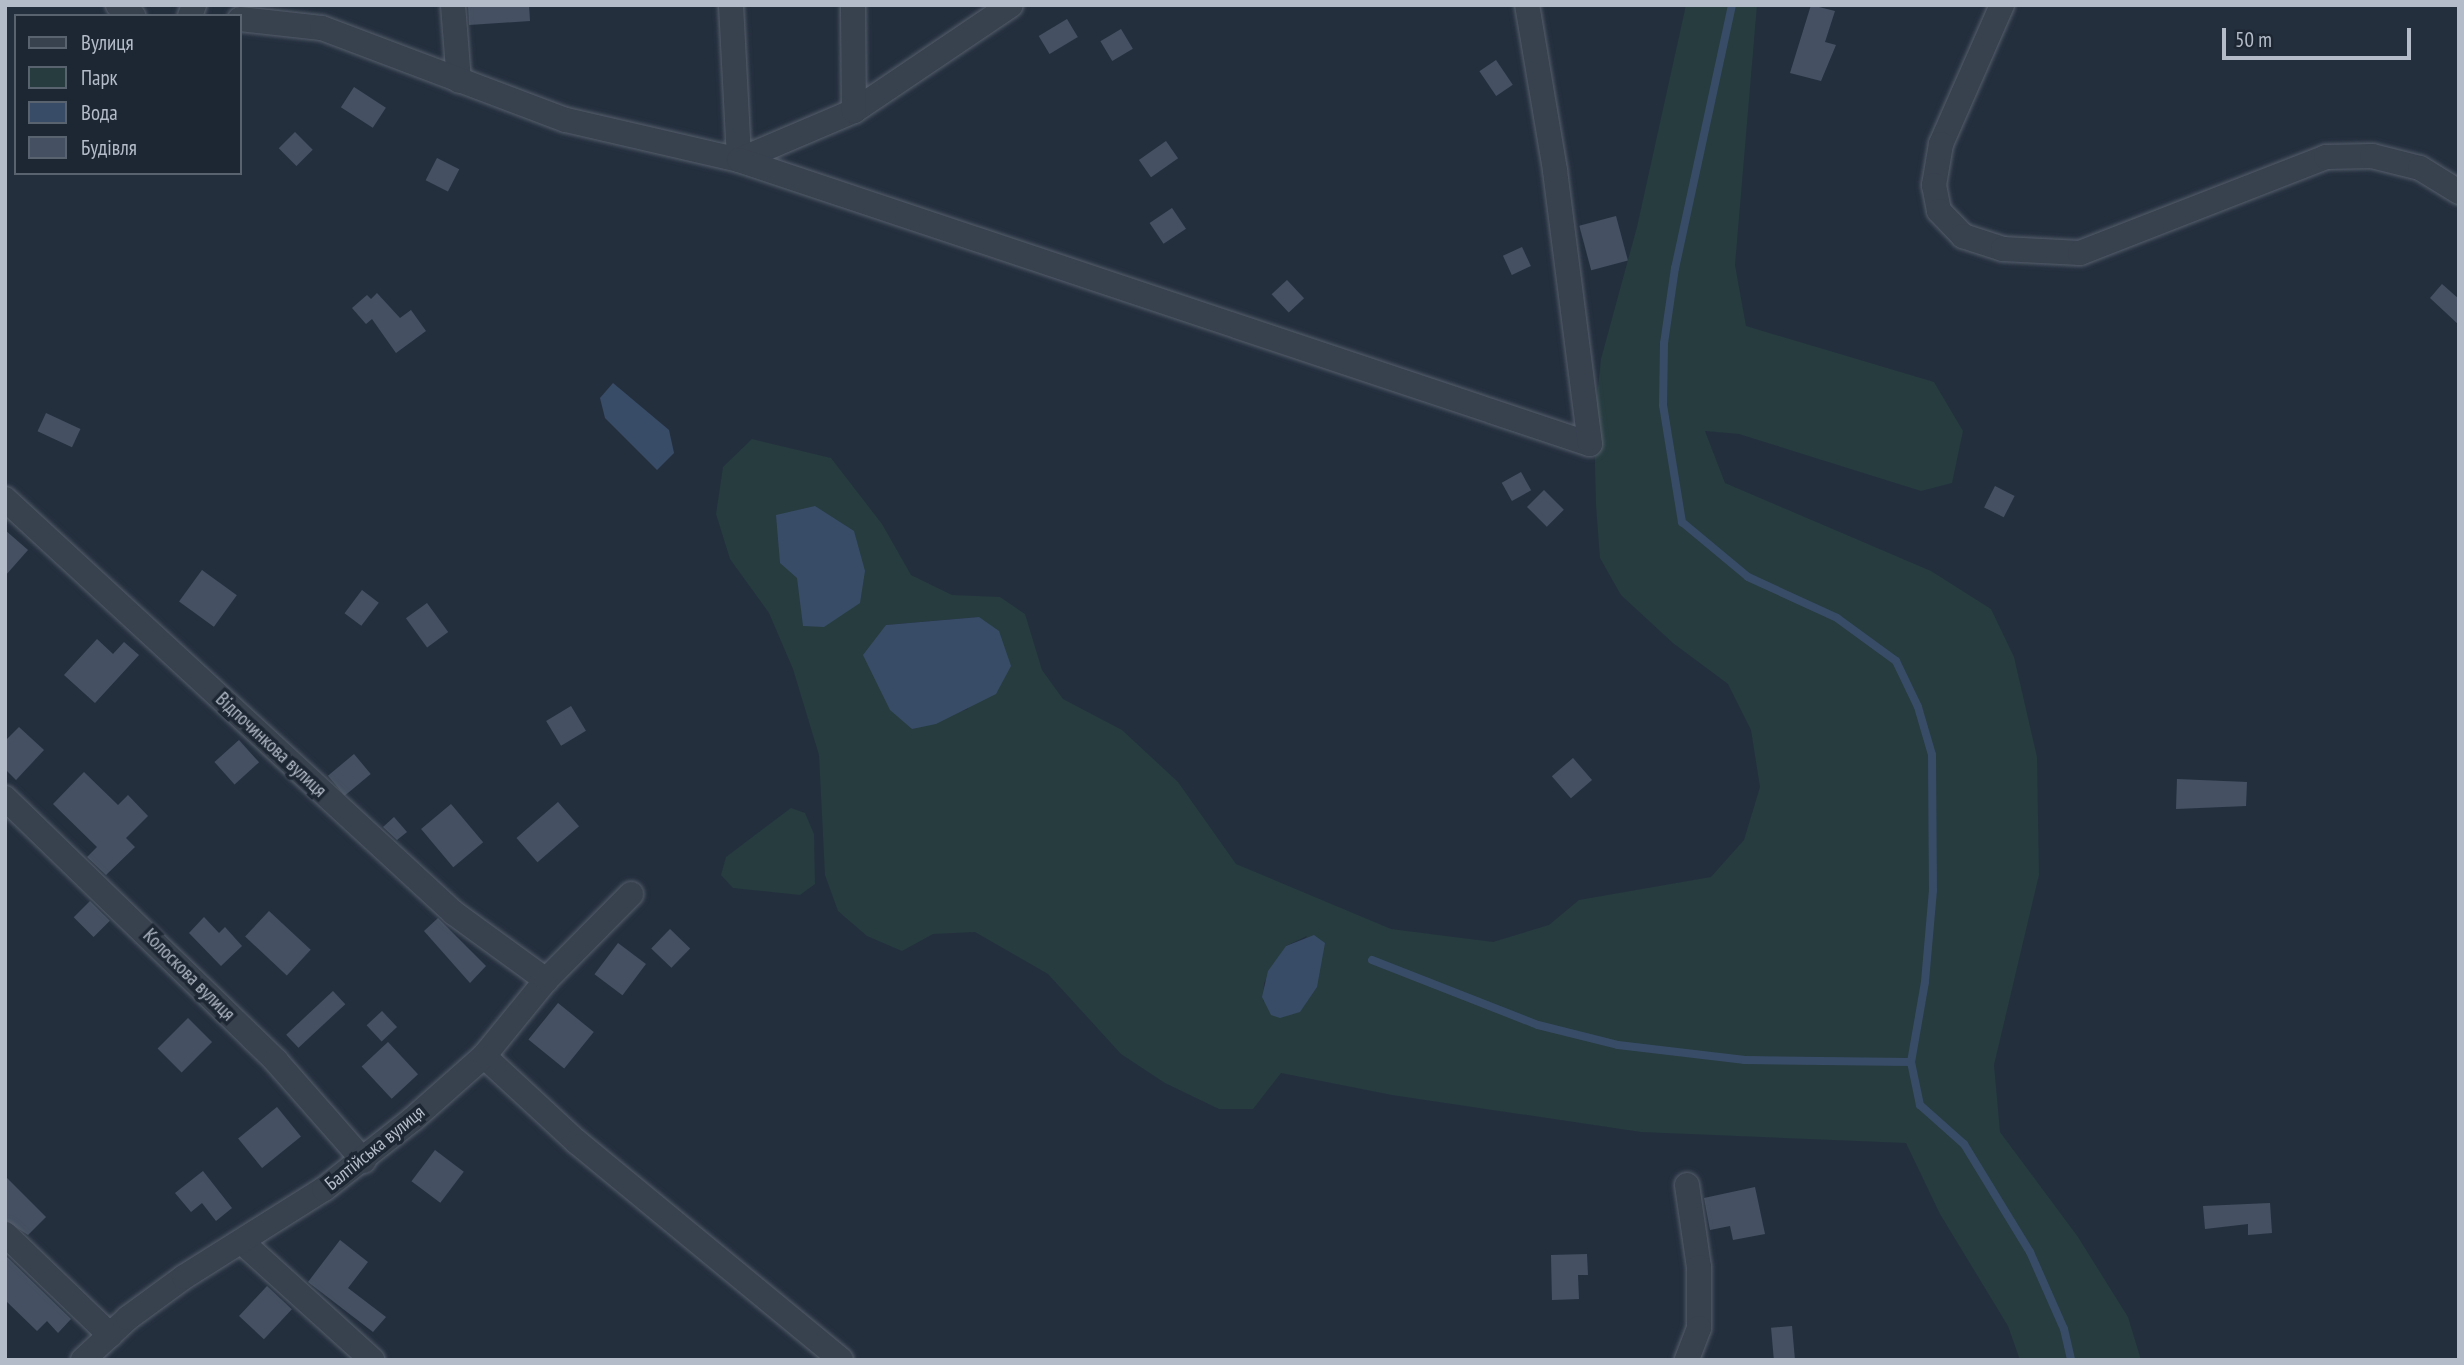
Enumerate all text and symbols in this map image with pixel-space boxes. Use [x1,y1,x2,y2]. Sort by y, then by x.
legend [14,14,242,175]
scale bar [2226,14,2415,58]
text: 50 m [2235,26,2272,53]
text: Вулиця [81,29,134,56]
text: Парк [81,64,118,91]
text: Вода [81,99,118,126]
text: Будівля [81,134,137,161]
street label: Відпочинкова вулиця [211,688,331,802]
street label: Колоскова вулиця [138,924,240,1026]
street label: Балтійська вулиця [321,1101,429,1195]

